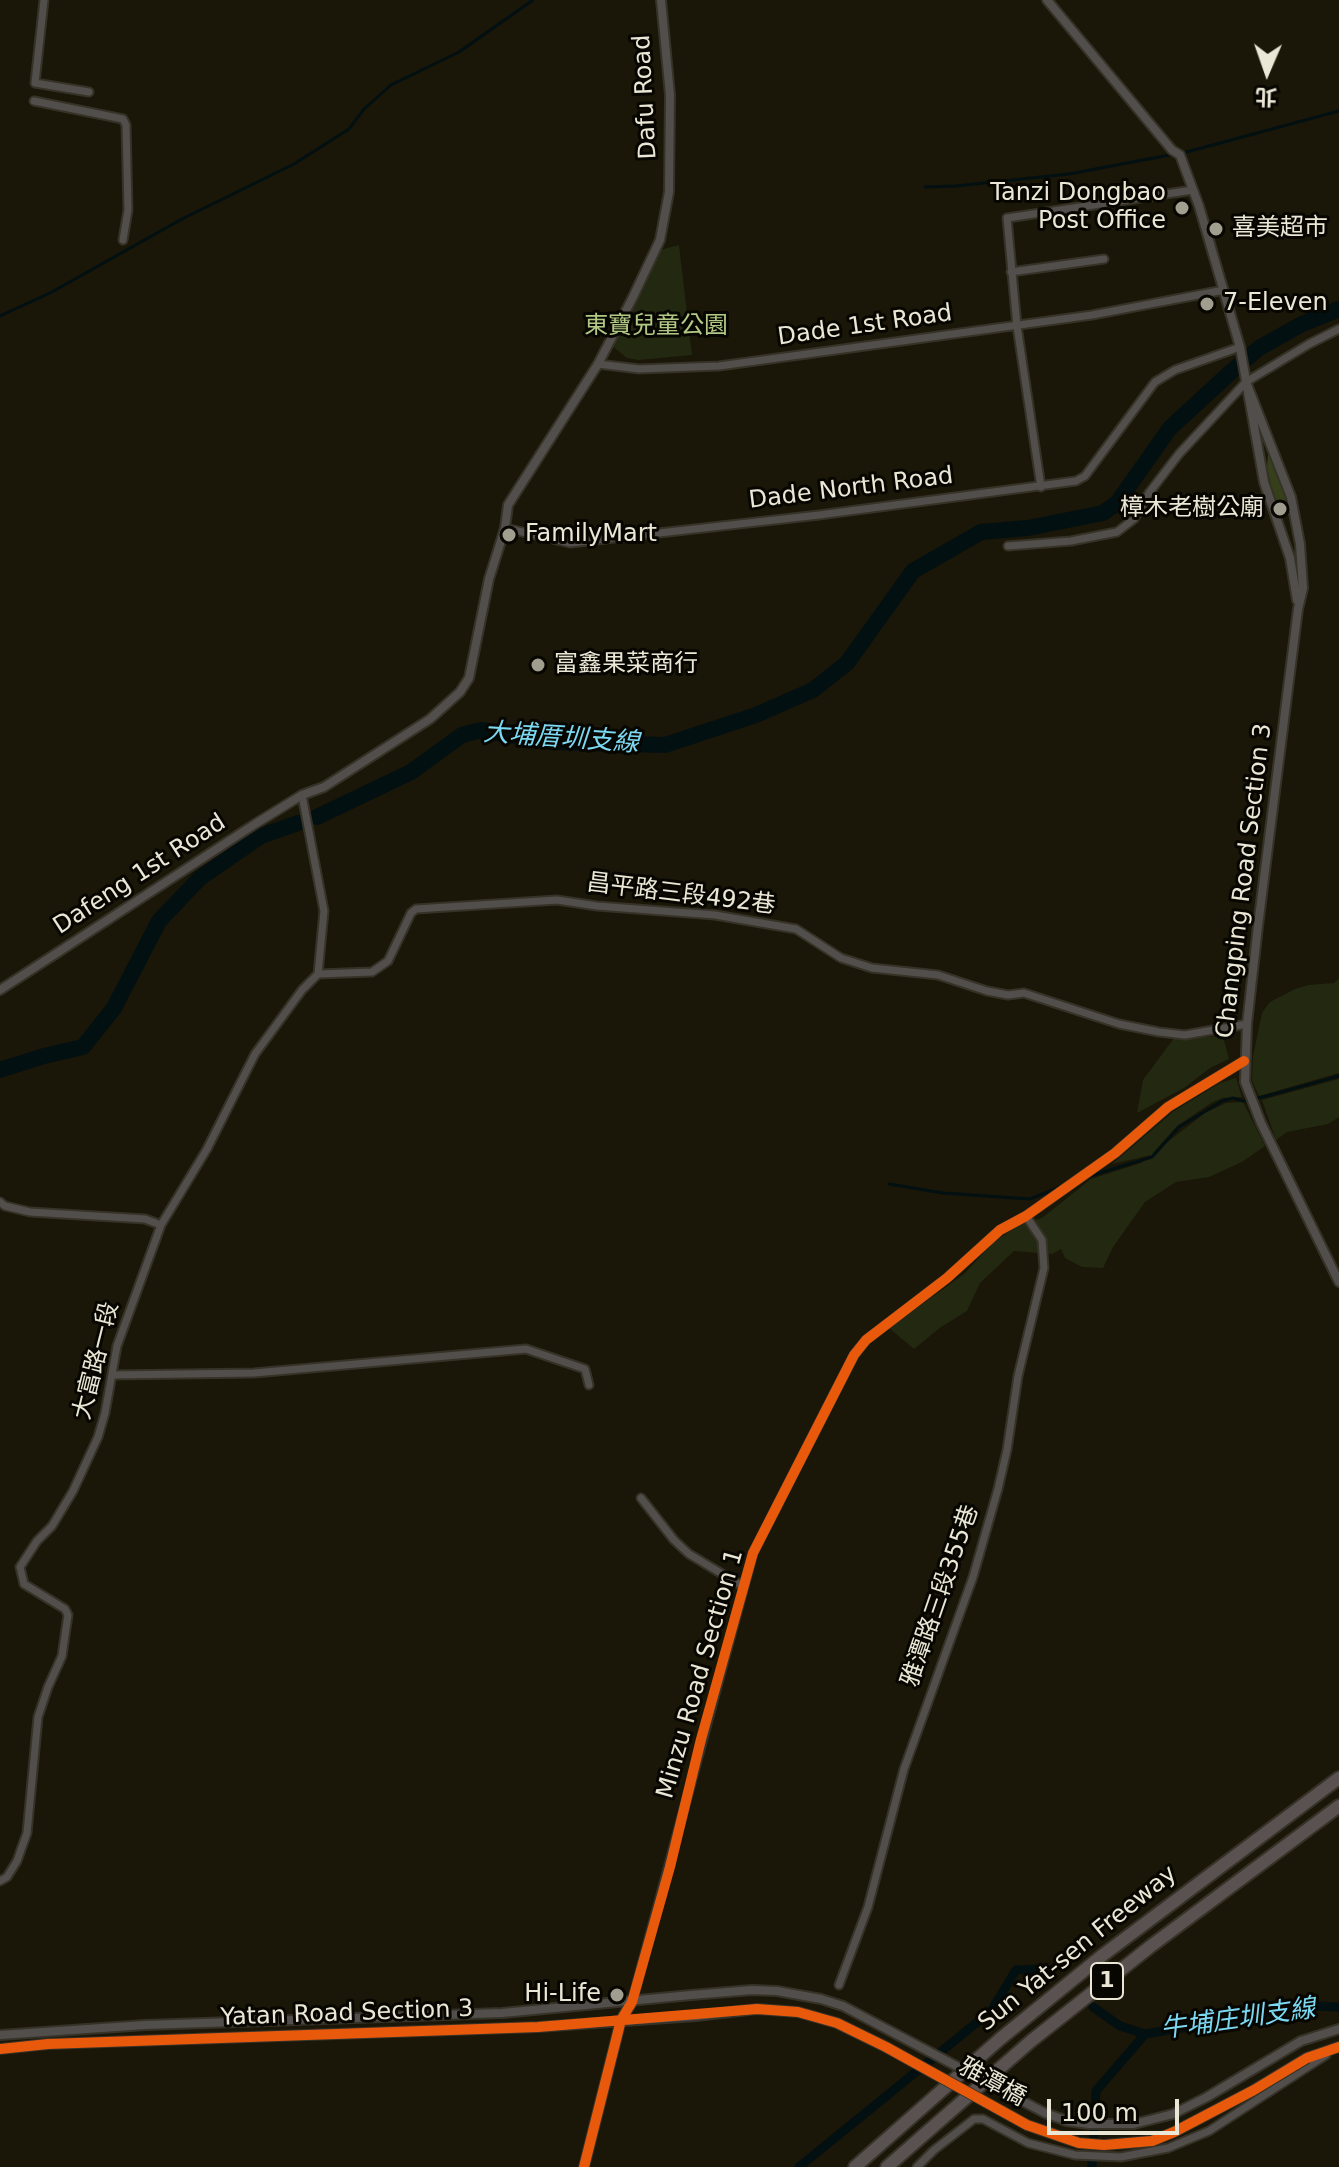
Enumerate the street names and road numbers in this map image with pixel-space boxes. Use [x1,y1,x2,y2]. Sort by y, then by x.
street label: Dafu Road [628,34,664,160]
street label: Dade 1st Road [776,300,954,352]
street label: Dade North Road [747,462,955,516]
street label: Changping Road Section 3 [1211,722,1279,1040]
street label: Dafeng 1st Road [48,809,232,941]
street label: 昌平路三段492巷 [585,869,777,921]
street label: 大富路一段 [69,1299,125,1423]
street label: 雅潭路三段355巷 [896,1502,986,1690]
street label: Minzu Road Section 1 [652,1546,750,1802]
street label: Sun Yat-sen Freeway [973,1860,1183,2038]
road number: 1 [1091,1963,1123,1999]
street label: Yatan Road Section 3 [220,1995,474,2033]
street label: 雅潭橋 [954,2053,1030,2113]

